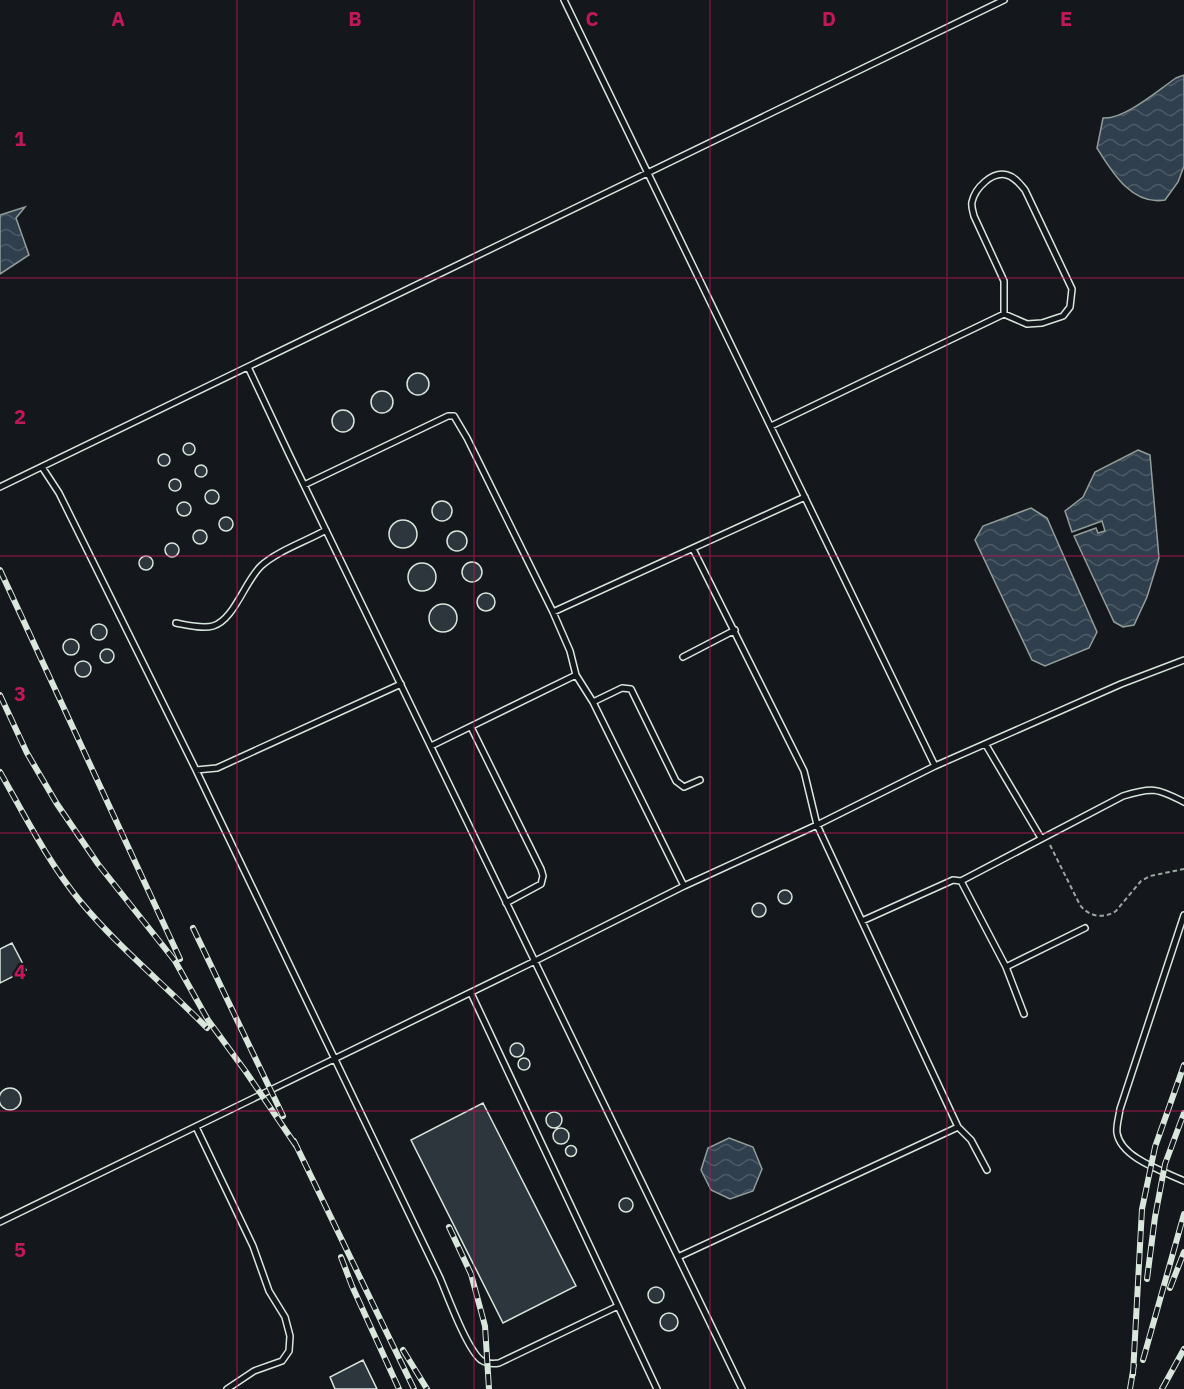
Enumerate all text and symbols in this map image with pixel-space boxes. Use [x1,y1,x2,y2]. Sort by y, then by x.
text: A [111,5,125,32]
text: B [348,5,362,32]
text: C [585,5,599,32]
text: D [822,5,836,32]
text: E [1060,5,1072,32]
text: 1 [14,125,26,152]
text: 2 [14,403,26,430]
text: 3 [14,680,26,707]
text: 4 [14,958,26,985]
text: 5 [14,1236,26,1263]

